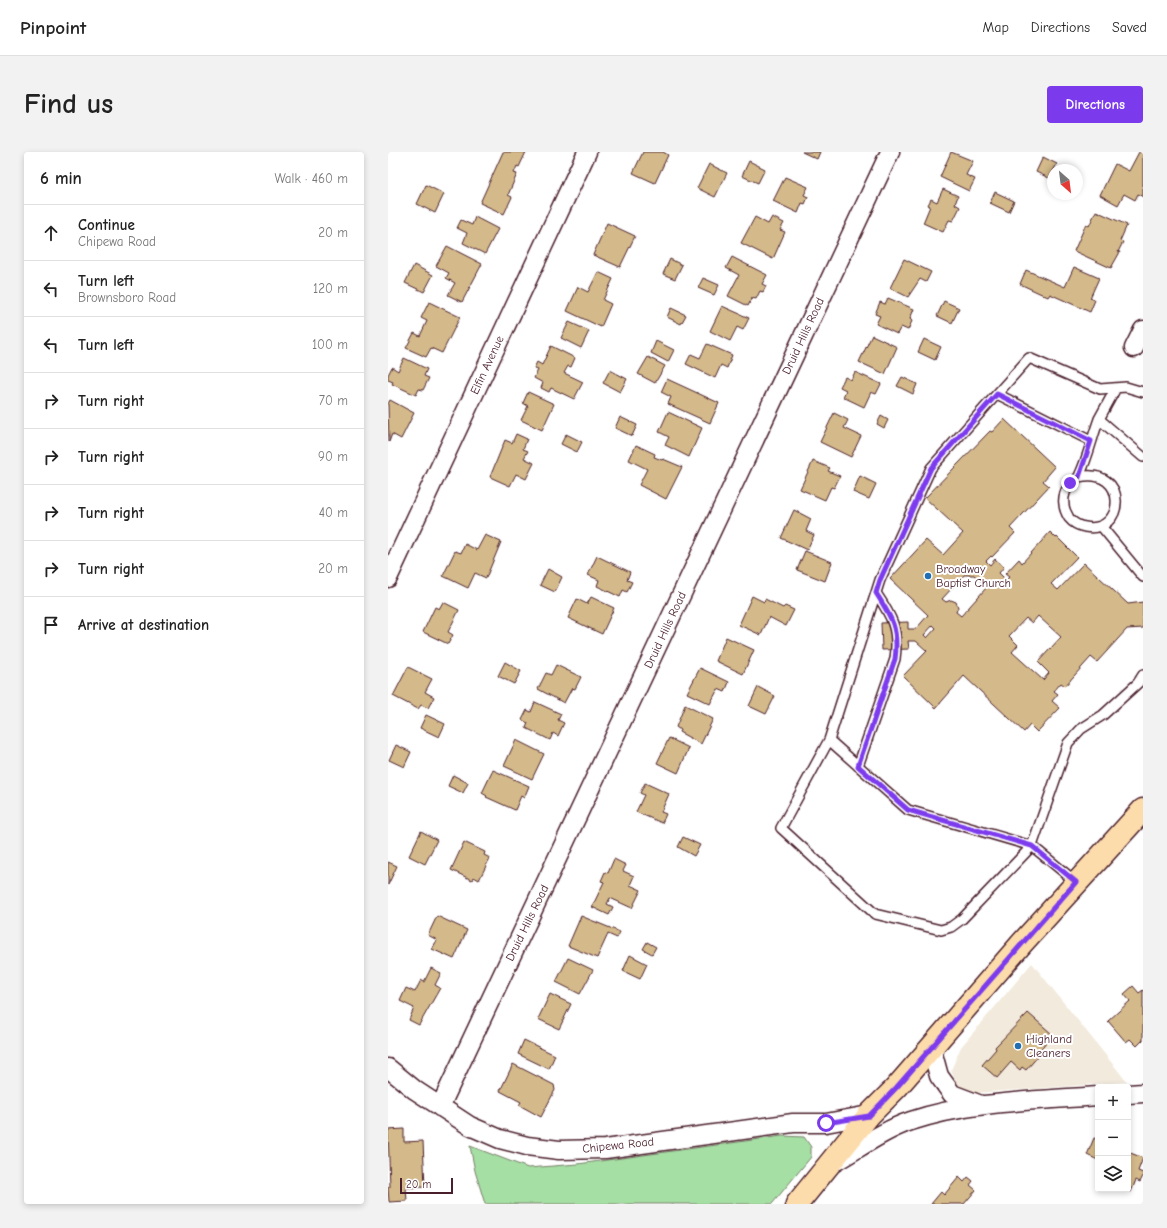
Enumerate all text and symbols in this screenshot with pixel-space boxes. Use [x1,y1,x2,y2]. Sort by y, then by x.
text: Pinpoint [20,17,86,39]
text: Map [982,19,1009,36]
text: Directions [1031,19,1090,36]
text: Saved [1112,19,1147,36]
button: Directions [1047,86,1143,123]
text: Find us [24,88,113,120]
north arrow [1047,164,1083,200]
text: 6 min [40,169,82,188]
text: Walk · 460 m [274,171,348,186]
text: Continue [78,216,135,234]
icon: ahead [40,222,62,244]
text: 20 m [318,225,348,240]
text: Chipewa Road [78,234,156,249]
text: Turn left [78,272,134,290]
icon: left [40,278,62,300]
text: 120 m [313,281,348,296]
text: Brownsboro Road [78,290,176,305]
street label: Druid Hills Road [779,295,827,377]
street label: Elfin Avenue [467,333,507,397]
icon: left [40,334,62,356]
text: Turn left [78,336,134,354]
text: 100 m [312,337,348,352]
icon: right [40,390,62,412]
text: Turn right [78,392,144,410]
text: 70 m [319,393,348,408]
icon: right [40,446,62,468]
text: Turn right [78,448,144,466]
text: 90 m [318,449,348,464]
route end [1061,474,1079,492]
icon: right [40,502,62,524]
text: Turn right [78,504,144,522]
text: 40 m [319,505,348,520]
icon: right [40,558,62,580]
text: Turn right [78,560,144,578]
text: 20 m [318,561,348,576]
place label: Broadway Baptist Church [936,562,1011,590]
marker: Broadway Baptist Church [923,571,933,581]
street label: Druid Hills Road [641,589,689,671]
icon: arrive [40,614,62,636]
text: Arrive at destination [78,616,209,634]
street label: Druid Hills Road [502,883,552,963]
place label: Highland Cleaners [1026,1032,1072,1060]
marker: Highland Cleaners [1013,1041,1023,1051]
map controls [1095,1084,1131,1192]
button: + [1095,1084,1131,1120]
route start [817,1114,835,1132]
button: − [1095,1120,1131,1156]
street label: Chipewa Road [581,1134,655,1156]
button: layers [1095,1156,1131,1192]
scale bar [400,1176,453,1195]
text: 20 m [406,1178,431,1191]

